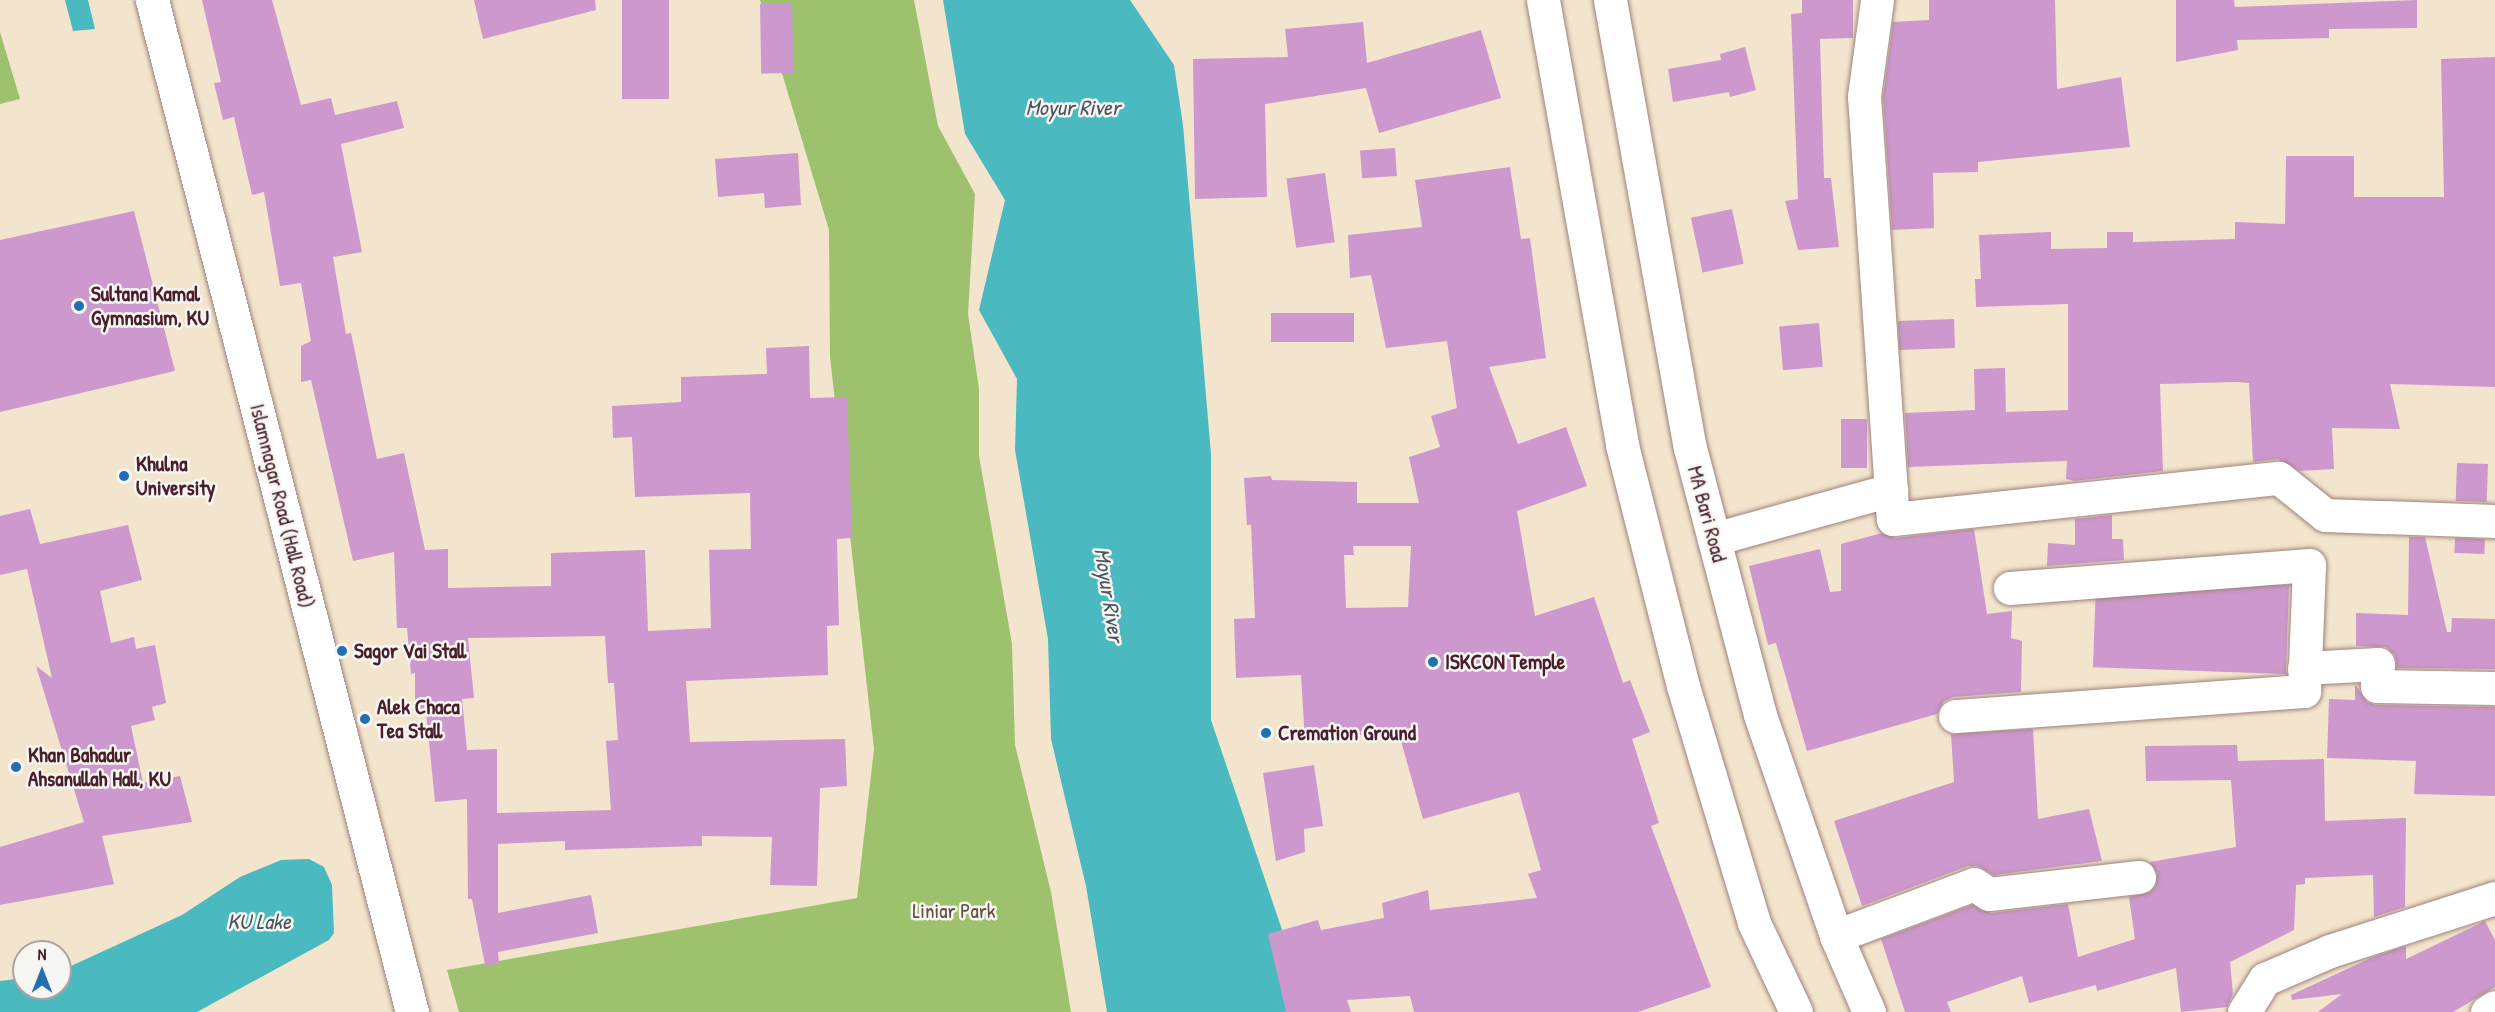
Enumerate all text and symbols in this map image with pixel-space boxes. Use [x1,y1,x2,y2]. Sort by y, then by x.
water label: Moyur River [1026,95,1120,121]
place label: Sultana Kamal Gymnasium, KU [91,281,209,331]
marker: Sultana Kamal Gymnasium, KU [72,299,86,313]
street label: Islamnagar Road (Hall Road) [244,401,320,611]
place label: Khulna University [136,451,215,501]
street label: MA Bari Road [1682,463,1732,565]
marker: Khulna University [117,469,131,483]
water label: Moyur River [1089,546,1129,644]
place label: Sagor Vai Stall [354,638,466,664]
marker: Sagor Vai Stall [335,644,349,658]
place label: ISKCON Temple [1445,649,1565,675]
marker: ISKCON Temple [1426,655,1440,669]
place label: Alek Chaca Tea Stall [377,694,460,744]
marker: Alek Chaca Tea Stall [358,712,372,726]
place label: Cremation Ground [1278,720,1416,746]
marker: Cremation Ground [1259,726,1273,740]
place label: Khan Bahadur Ahsanullah Hall, KU [28,742,171,792]
marker: Khan Bahadur Ahsanullah Hall, KU [9,760,23,774]
park label: Liniar Park [913,898,995,924]
water label: KU Lake [227,909,291,935]
north arrow [12,940,72,1000]
text: N [38,943,46,965]

